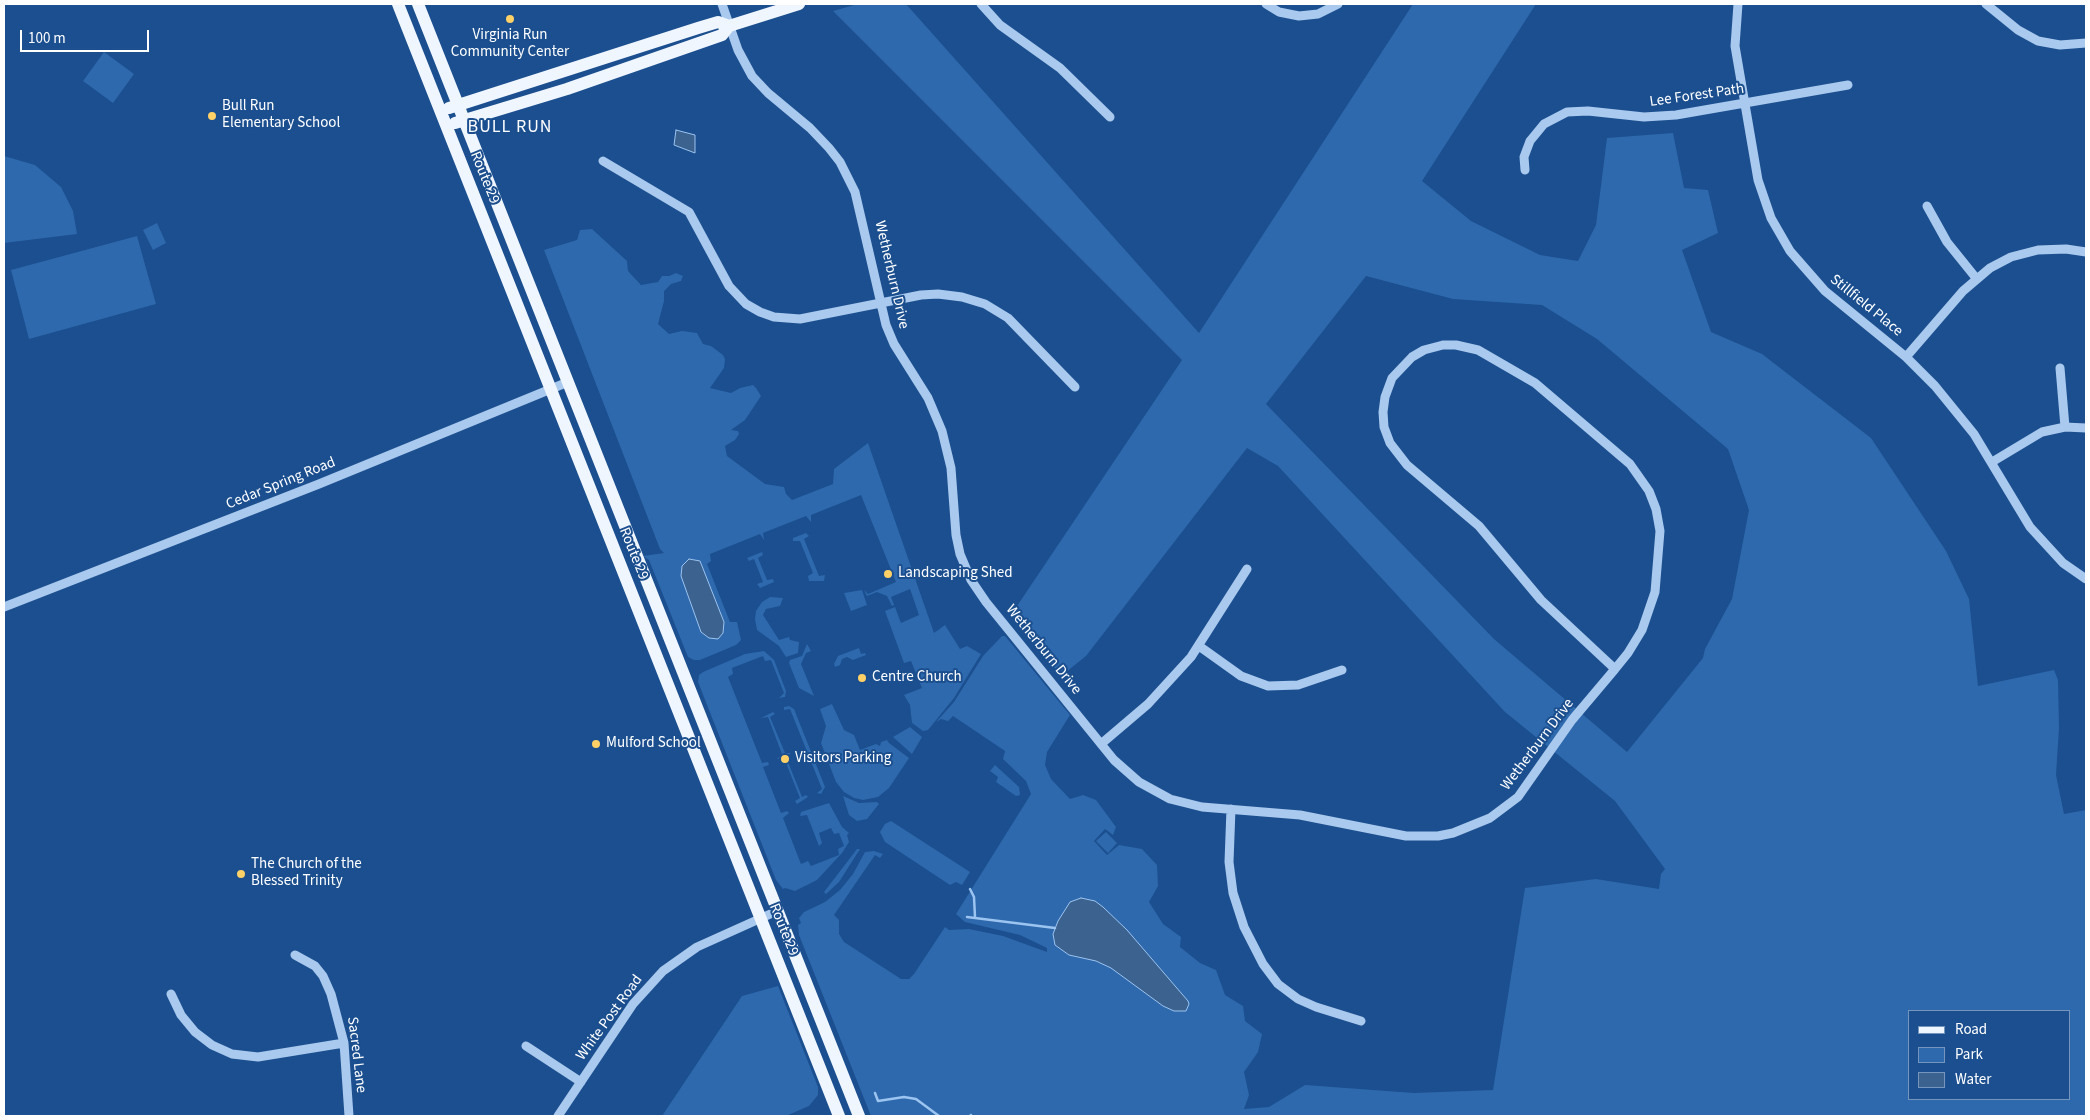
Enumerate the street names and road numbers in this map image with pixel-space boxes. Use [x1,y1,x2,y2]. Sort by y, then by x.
street label: Lee Forest Path [1649,80,1745,112]
street label: Route 29 [465,149,503,207]
street label: Wetherburn Drive [870,219,912,331]
street label: Stillfield Place [1826,271,1906,341]
street label: Cedar Spring Road [224,454,338,514]
street label: Route 29 [614,525,652,583]
street label: Wetherburn Drive [1001,601,1085,699]
street label: Wetherburn Drive [1498,696,1578,794]
street label: Route 29 [764,901,802,959]
street label: White Post Road [573,972,647,1064]
street label: Sacred Lane [342,1016,370,1094]

